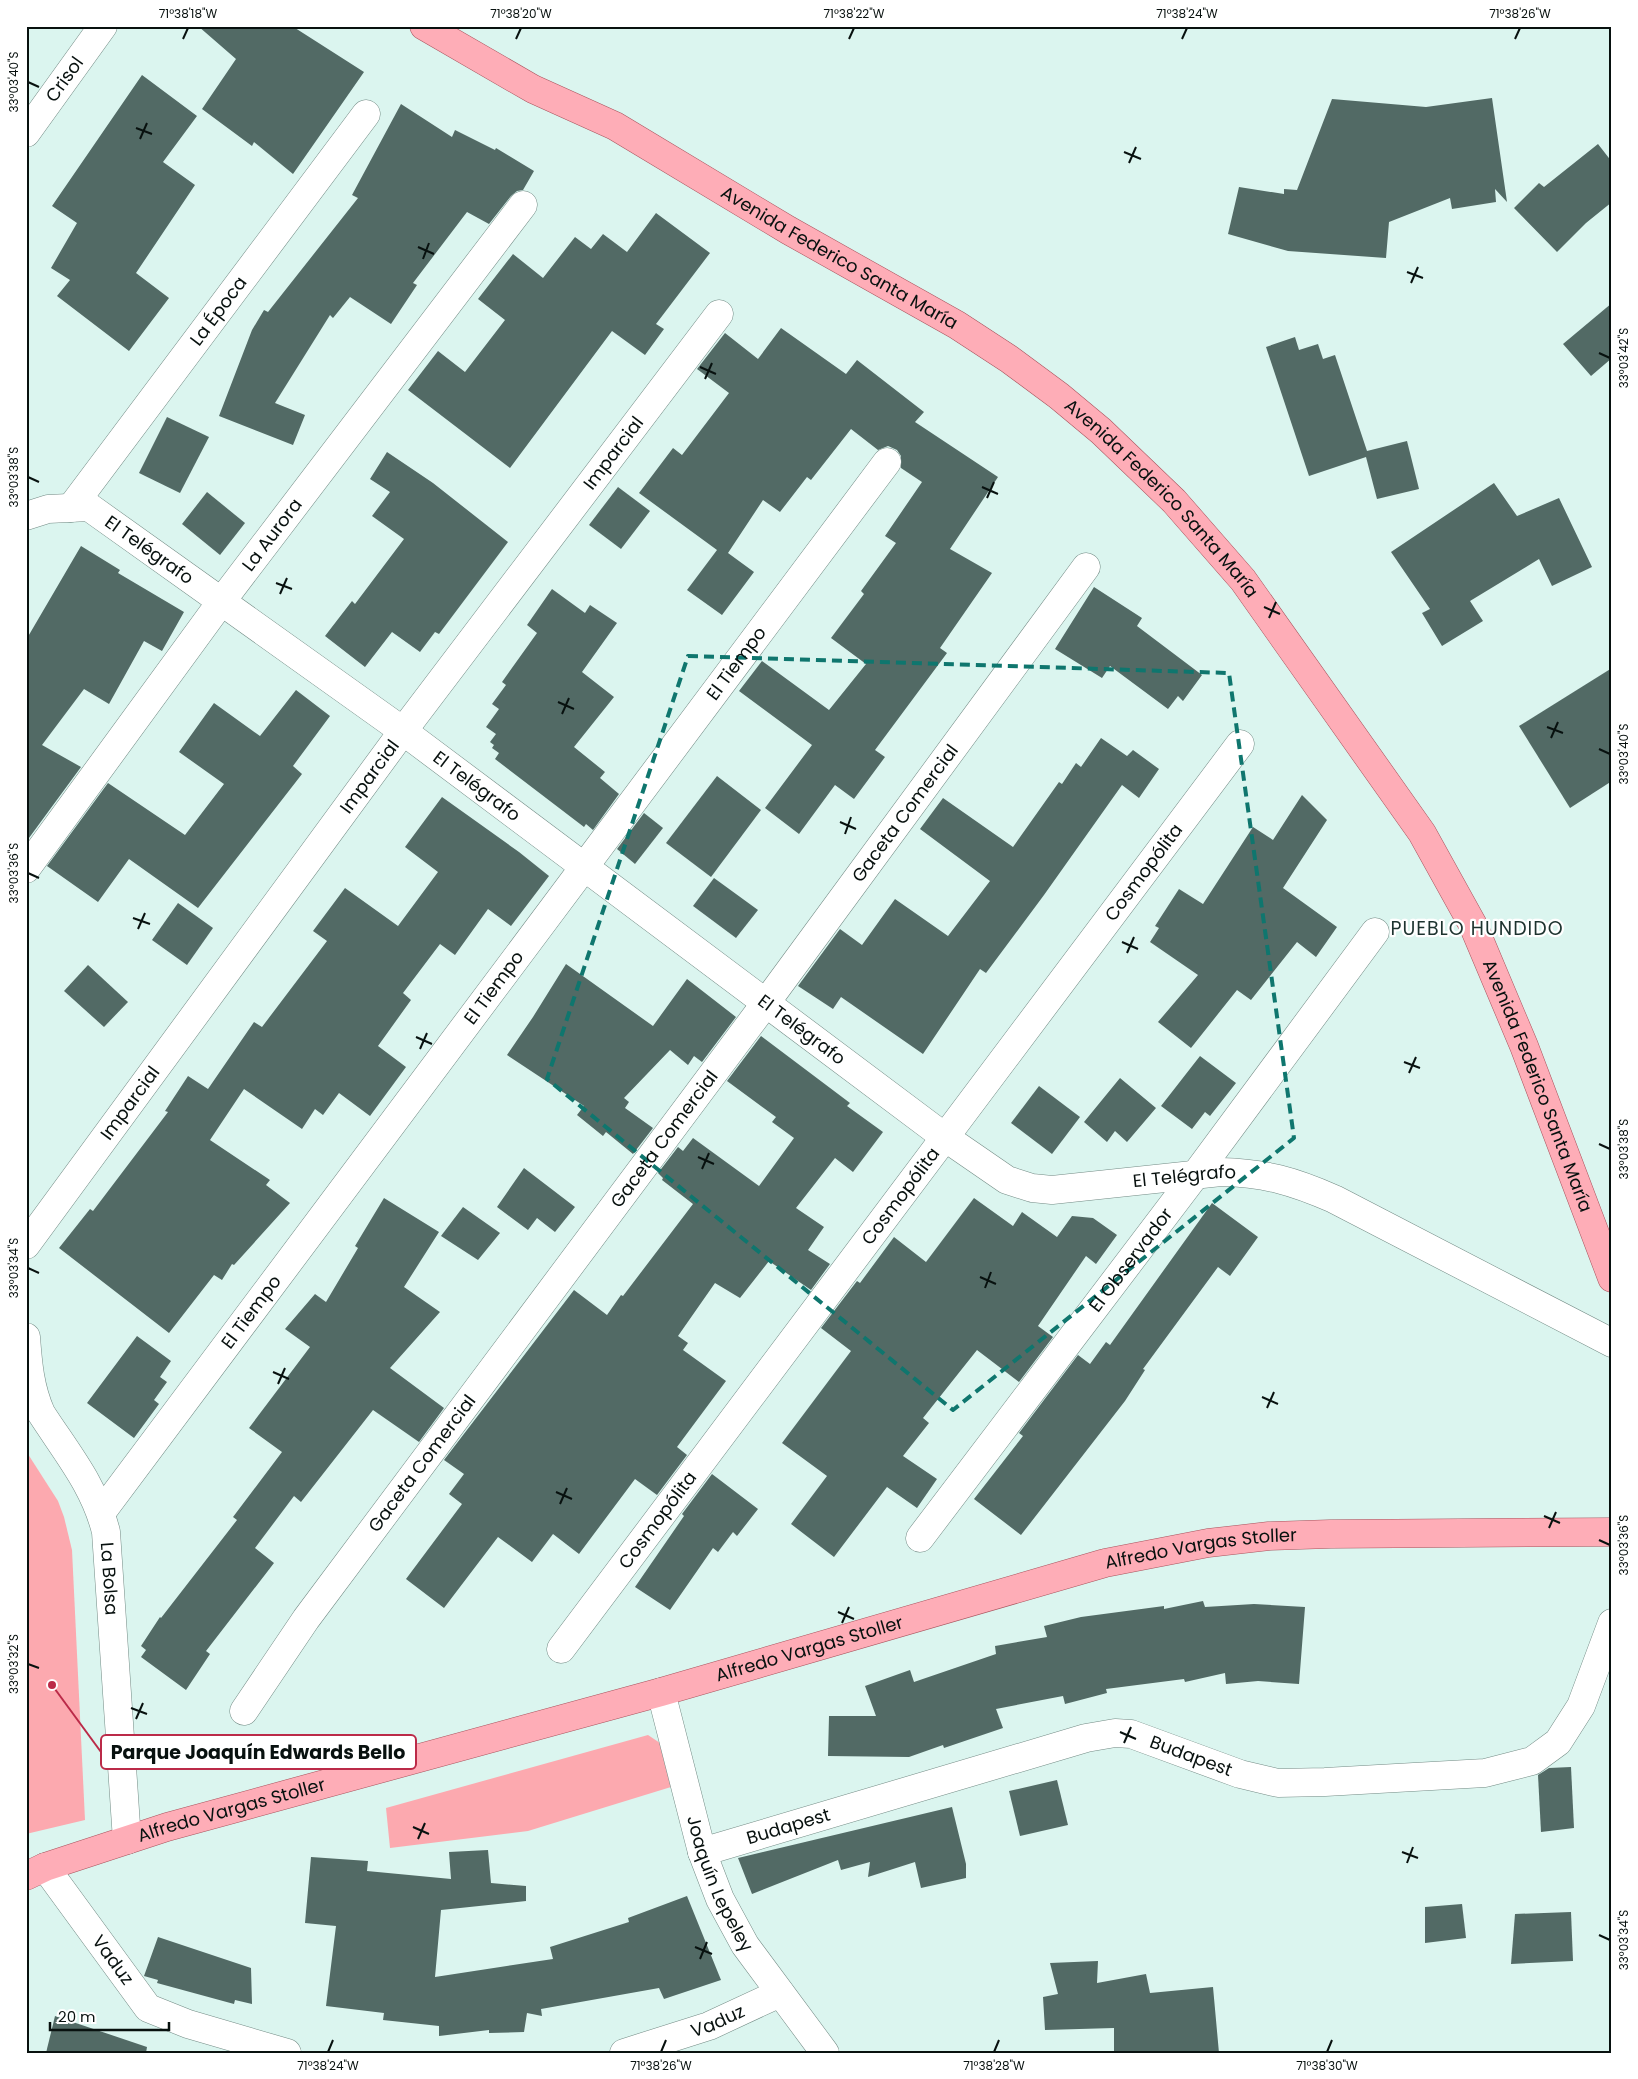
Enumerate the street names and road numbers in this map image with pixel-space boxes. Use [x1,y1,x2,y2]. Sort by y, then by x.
street label: Crisol [39,51,89,107]
street label: Avenida Federico Santa María [716,179,963,335]
street label: La Época [184,271,252,351]
street label: Avenida Federico Santa María [1059,393,1265,603]
street label: Imparcial [577,411,649,495]
street label: La Aurora [236,493,308,576]
street label: El Telégrafo [100,509,199,590]
street label: El Tiempo [700,621,772,705]
street label: Imparcial [334,734,405,818]
street label: Gaceta Comercial [846,739,964,887]
street label: El Telégrafo [428,745,526,827]
street label: Cosmopólita [1098,818,1188,926]
street label: El Tiempo [458,945,529,1029]
street label: Avenida Federico Santa María [1477,955,1599,1215]
street label: El Telégrafo [753,988,851,1070]
street label: Imparcial [94,1061,165,1145]
street label: Gaceta Comercial [604,1065,723,1212]
street label: Cosmopólita [855,1142,945,1250]
street label: El Telégrafo [1132,1159,1237,1193]
street label: El Observador [1083,1202,1178,1317]
street label: El Tiempo [215,1270,287,1354]
street label: Gaceta Comercial [362,1389,481,1537]
street label: Cosmopólita [612,1466,702,1574]
street label: Alfredo Vargas Stoller [1103,1522,1297,1575]
street label: La Bolsa [95,1541,125,1616]
street label: Alfredo Vargas Stoller [713,1609,906,1687]
street label: Budapest [1146,1729,1236,1782]
street label: Alfredo Vargas Stoller [134,1771,328,1848]
street label: Budapest [743,1802,833,1850]
street label: Joaquín Lepeley [681,1813,759,1957]
street label: Vaduz [87,1929,140,1990]
street label: Vaduz [688,1998,748,2043]

